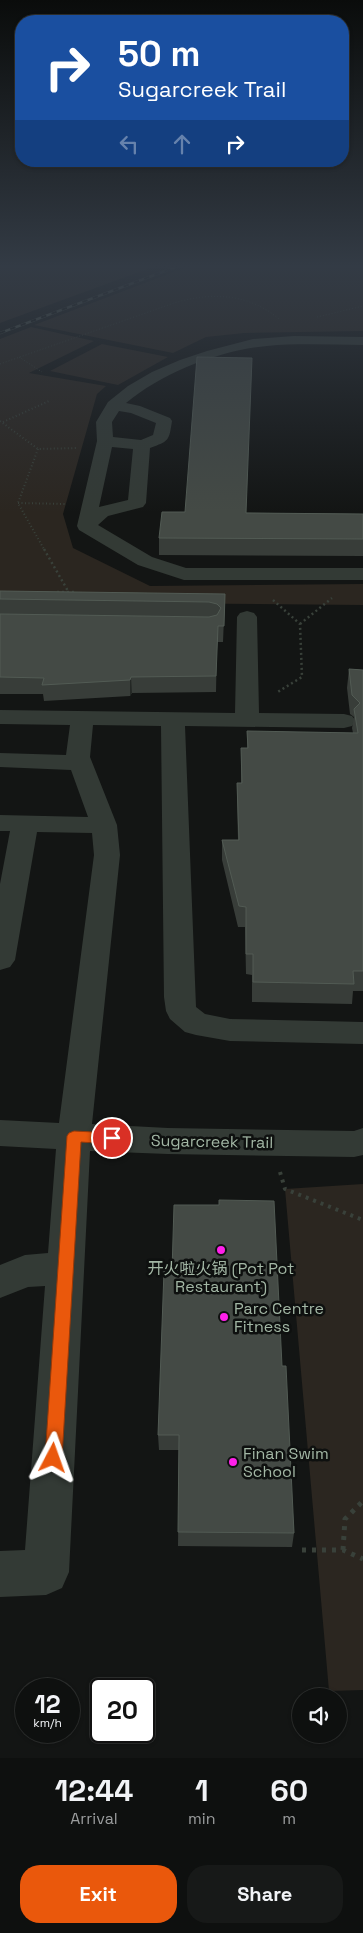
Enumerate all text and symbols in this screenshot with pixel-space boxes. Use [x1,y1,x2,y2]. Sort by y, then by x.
text: 50 m [118,32,200,76]
icon: right [35,35,100,100]
text: Sugarcreek Trail [118,75,286,103]
icon: left [115,130,143,158]
icon: ahead [168,130,196,158]
icon: right [221,130,249,158]
pin [91,1117,133,1159]
icon: arrive [98,1124,126,1152]
street label: Sugarcreek Trail [151,1130,273,1153]
marker: 开火啦火锅 (Pot Pot Restaurant) [215,1244,227,1256]
place label: 开火啦火锅 (Pot Pot Restaurant) [148,1258,294,1297]
place label: Parc Centre Fitness [234,1298,324,1337]
marker: Parc Centre Fitness [218,1311,230,1323]
position arrow [26,1431,78,1483]
place label: Finan Swim School [243,1443,329,1482]
marker: Finan Swim School [227,1456,239,1468]
speed limit sign: 20 [90,1678,155,1743]
text: 12 [34,1688,61,1720]
map controls [292,1688,347,1743]
button: sound [292,1688,347,1743]
text: km/h [33,1715,62,1731]
text: 12:44 [55,1771,133,1810]
text: 1 [195,1771,209,1810]
text: 60 [270,1771,308,1810]
text: Arrival [70,1808,118,1829]
text: min [188,1808,215,1829]
text: m [282,1808,296,1829]
button: Exit [20,1865,177,1923]
button: Share [187,1865,343,1923]

